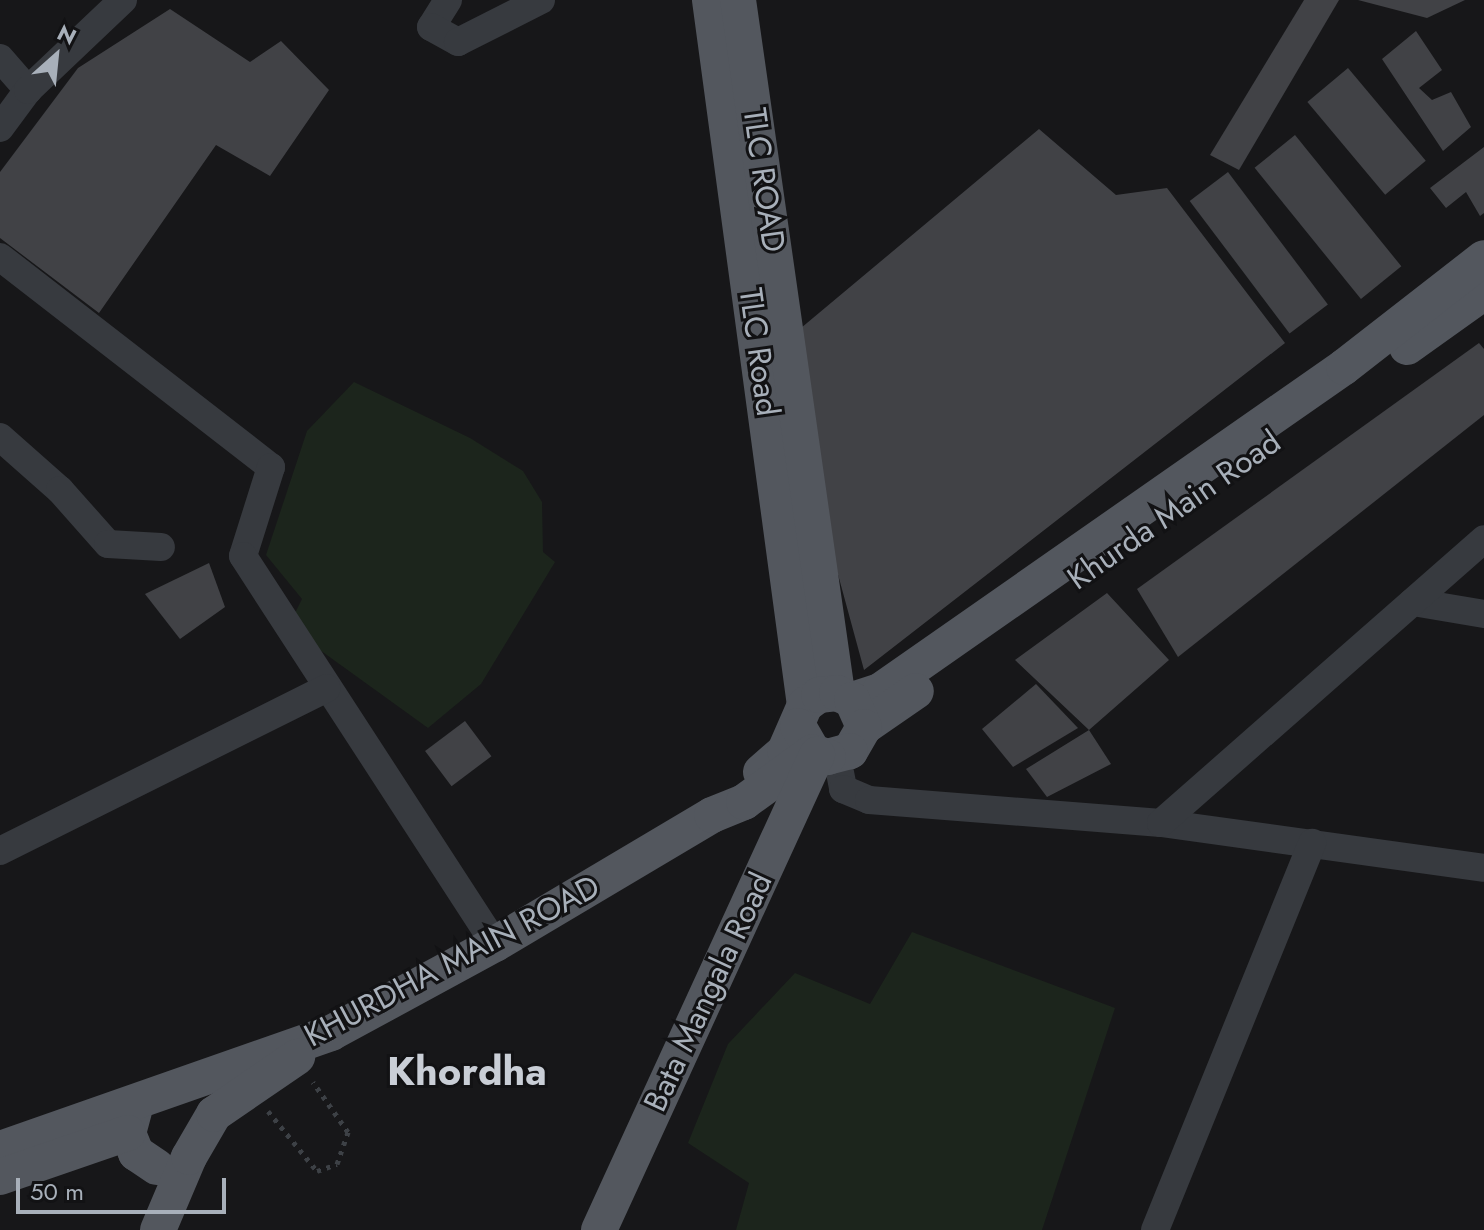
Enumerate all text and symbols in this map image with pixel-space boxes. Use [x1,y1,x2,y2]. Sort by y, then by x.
north arrow [16,16,96,96]
text: N [52,16,82,53]
street label: TLC ROAD [735,106,793,254]
street label: TLC Road [731,286,787,418]
street label: Khurda Main Road [1060,422,1288,598]
street label: KHURDHA MAIN ROAD [298,867,606,1055]
street label: Bata Mangala Road [636,867,780,1117]
district label: Khordha [387,1047,547,1095]
scale bar [20,1162,230,1212]
text: 50 m [30,1174,84,1209]

